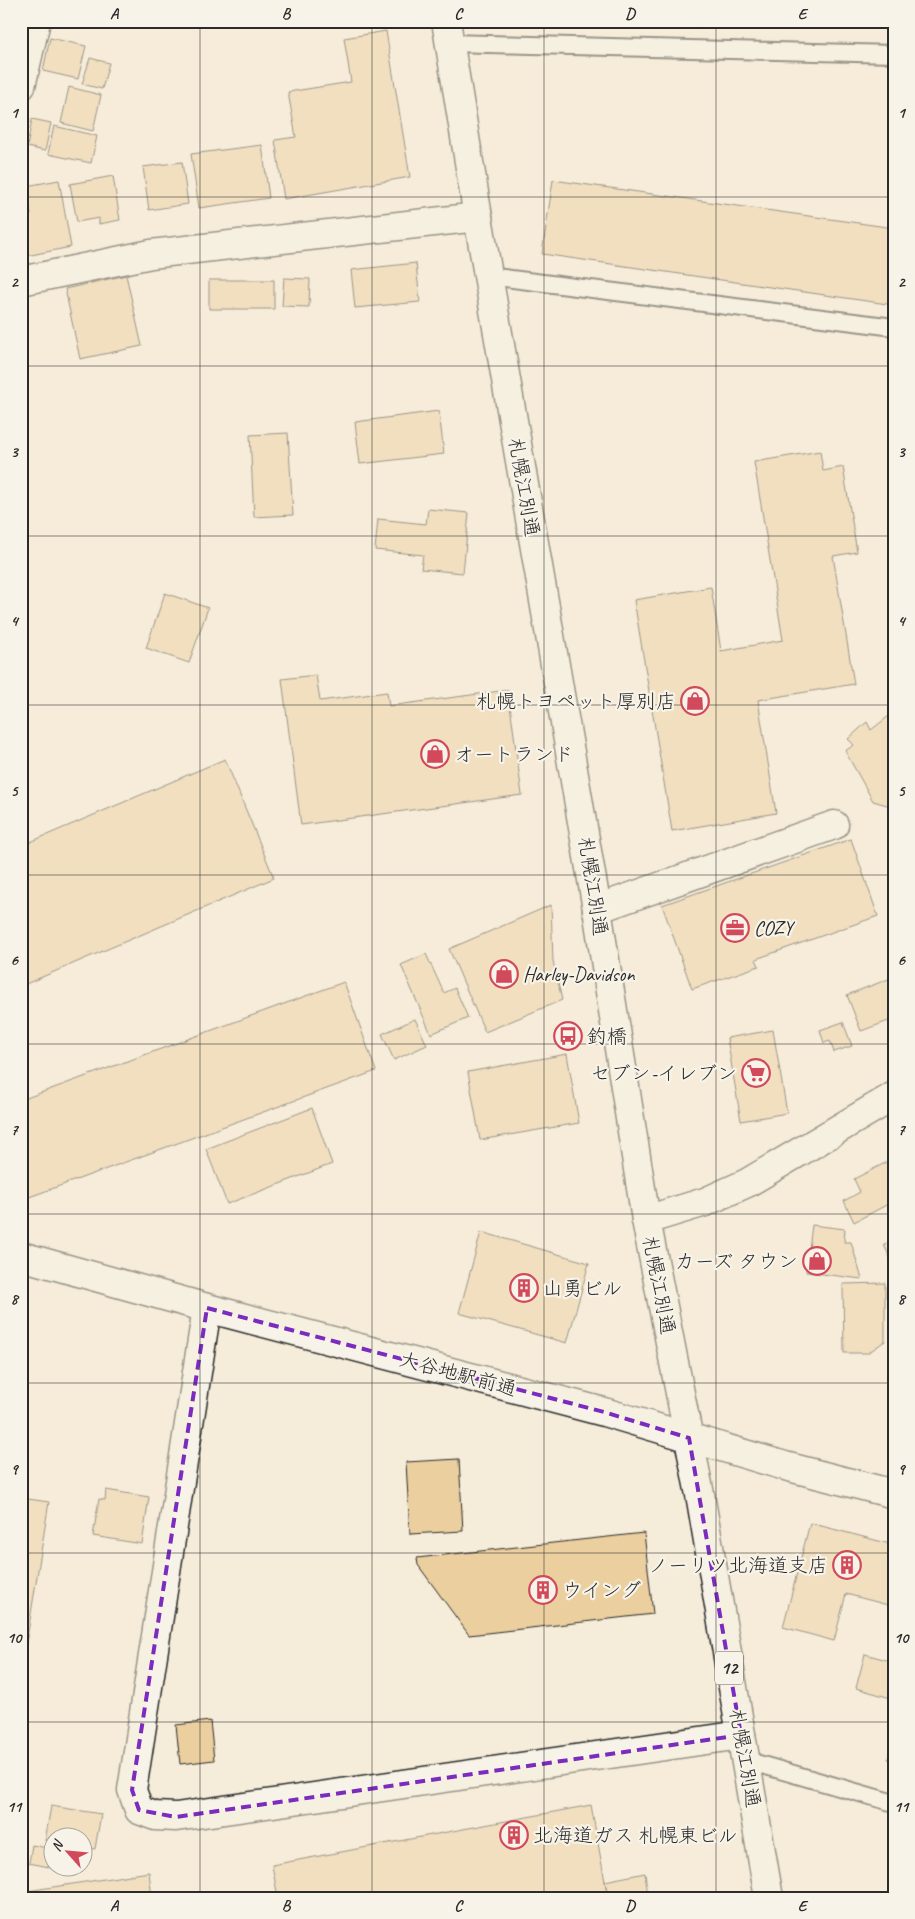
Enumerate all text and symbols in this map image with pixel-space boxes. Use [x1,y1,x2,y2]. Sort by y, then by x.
text: A [110,4,120,24]
text: B [282,4,292,24]
text: C [454,4,464,24]
text: D [625,4,636,24]
text: E [798,4,809,24]
text: 1 [10,103,19,123]
text: 1 [897,103,906,123]
text: 2 [10,272,19,292]
text: 2 [897,272,906,292]
street label: 札幌江別通 [503,436,545,538]
text: 3 [10,442,19,462]
text: 3 [897,442,906,462]
text: 4 [10,611,19,631]
text: 4 [897,611,906,631]
shop icon: 札幌トヨペット厚別店 [680,686,710,716]
place label: 札幌トヨペット厚別店 [476,689,676,714]
shop icon: オートランド [420,739,450,769]
place label: オートランド [454,742,574,767]
text: 5 [11,781,20,801]
text: 5 [898,781,907,801]
street label: 札幌江別通 [573,835,613,937]
office icon: COZY [720,913,750,943]
place label: COZY [754,916,796,941]
text: 6 [10,950,19,970]
text: 6 [897,950,906,970]
shop icon: Harley-Davidson [489,959,519,989]
place label: Harley-Davidson [523,962,635,987]
bus stop icon: 釣橋 [553,1021,583,1051]
place label: 釣橋 [587,1024,627,1049]
supermarket icon: セブン-イレブン [741,1058,771,1088]
place label: セブン-イレブン [590,1061,737,1086]
text: 7 [10,1120,19,1140]
text: 7 [897,1120,906,1140]
street label: 札幌江別通 [637,1234,681,1336]
shop icon: カーズ タウン [802,1246,832,1276]
place label: カーズ タウン [675,1249,798,1274]
building icon: 山勇ビル [509,1273,539,1303]
place label: 山勇ビル [543,1276,623,1301]
text: 8 [10,1289,19,1309]
text: 8 [897,1289,906,1309]
street label: 大谷地駅前通 [397,1346,519,1402]
text: 9 [10,1459,19,1479]
text: 9 [897,1459,906,1479]
building icon: ノーリツ北海道支店 [832,1550,862,1580]
place label: ノーリツ北海道支店 [648,1553,828,1578]
building icon: ウイング [528,1575,558,1605]
place label: ウイング [562,1578,641,1603]
text: 10 [7,1628,23,1648]
text: 10 [894,1628,910,1648]
road number: 12 [715,1652,743,1685]
street label: 札幌江別通 [724,1707,766,1809]
text: 11 [7,1797,23,1817]
text: 11 [894,1797,910,1817]
building icon: 北海道ガス 札幌東ビル [499,1820,529,1850]
place label: 北海道ガス 札幌東ビル [533,1823,738,1848]
north arrow [42,1826,92,1876]
text: N [47,1837,67,1854]
text: A [110,1896,120,1916]
text: B [282,1896,292,1916]
text: C [454,1896,464,1916]
text: D [625,1896,636,1916]
text: E [798,1896,809,1916]

